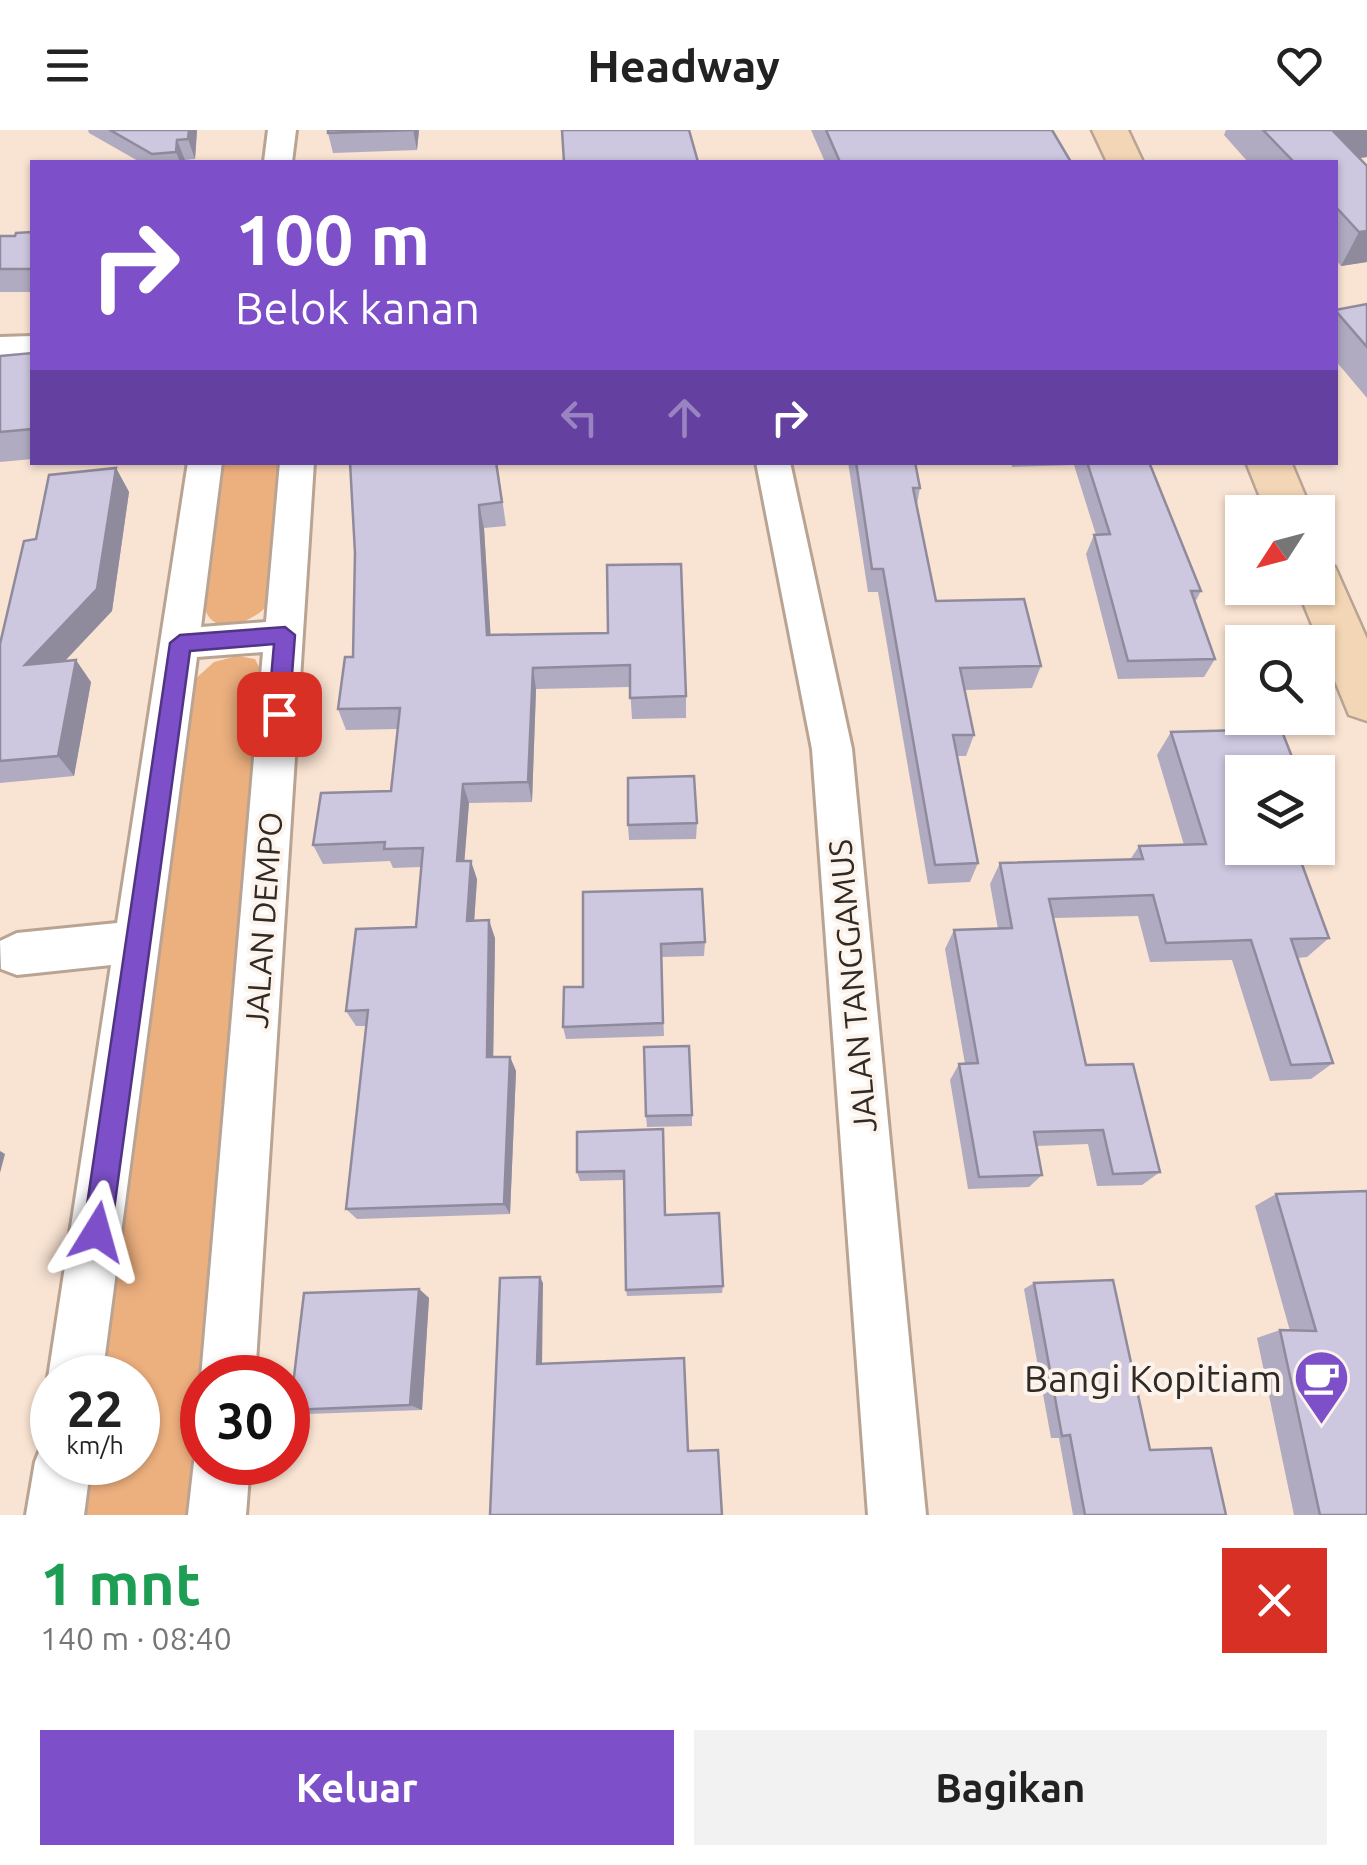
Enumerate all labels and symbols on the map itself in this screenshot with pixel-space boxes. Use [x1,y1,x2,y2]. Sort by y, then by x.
north arrow [1225,495,1335,605]
pin [237,672,322,757]
street label: JALAN DEMPO [237,811,289,1029]
street label: JALAN TANGGAMUS [821,838,883,1134]
position arrow [45,1180,149,1284]
cafe icon: Bangi Kopitiam [1291,1348,1351,1427]
speed limit sign: 30 [180,1355,310,1485]
place label: Bangi Kopitiam [1024,1357,1282,1399]

